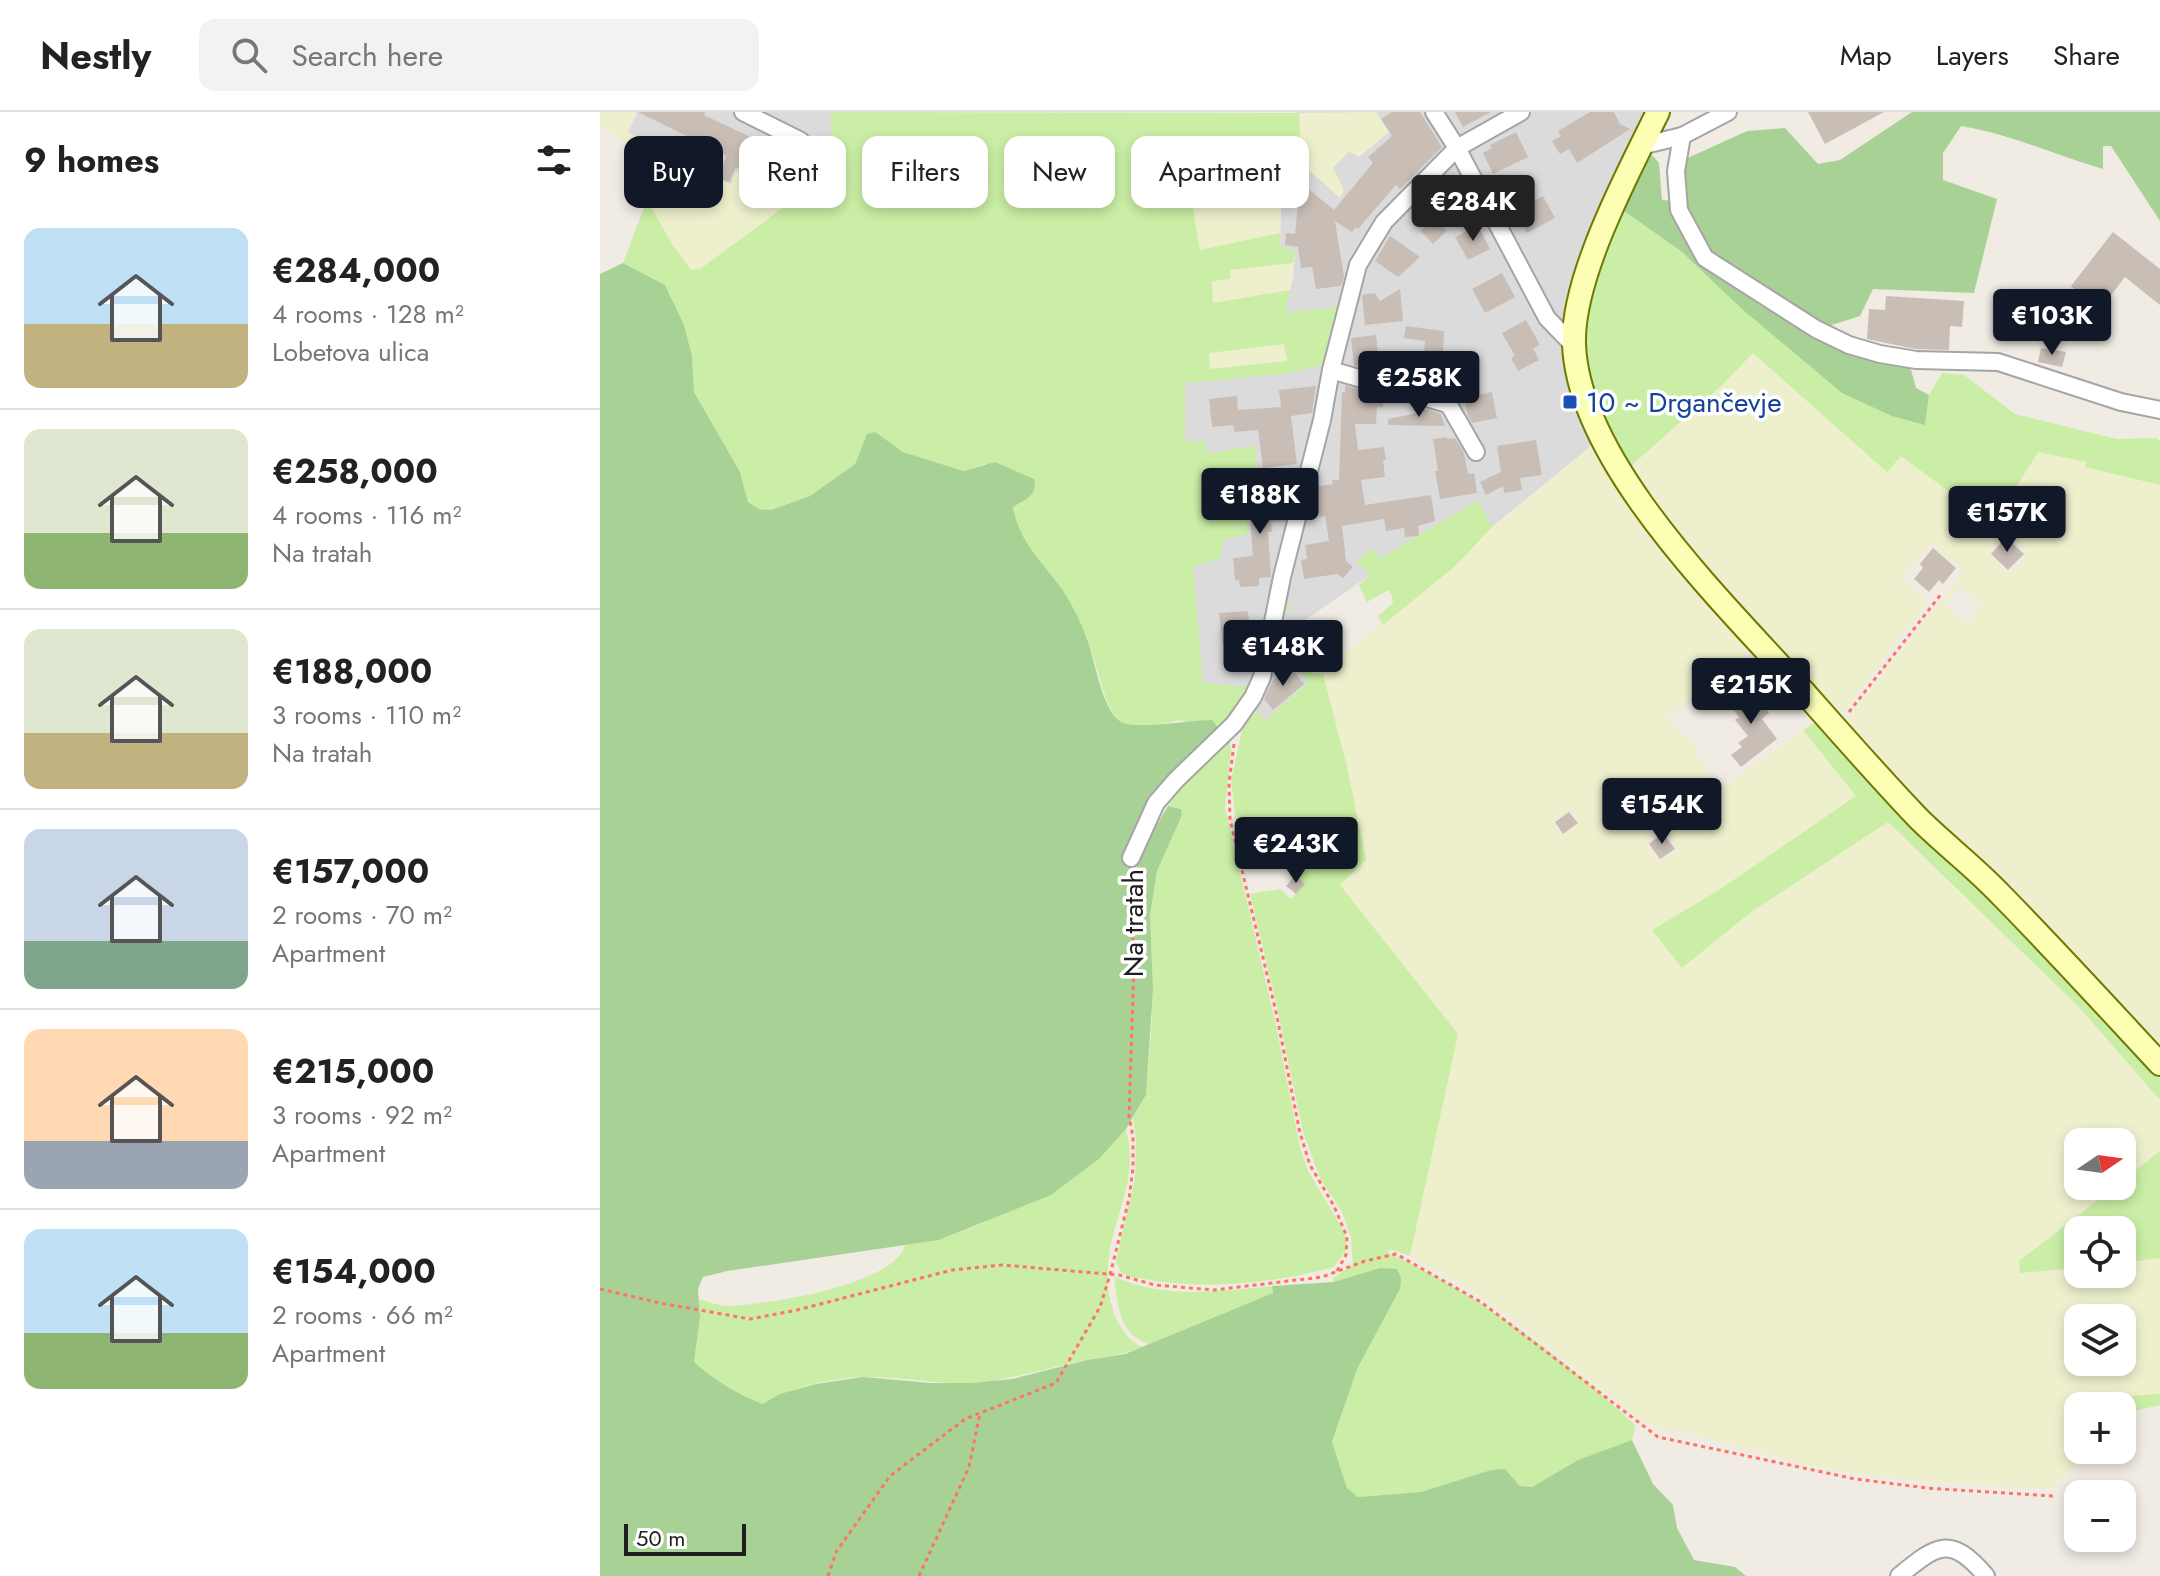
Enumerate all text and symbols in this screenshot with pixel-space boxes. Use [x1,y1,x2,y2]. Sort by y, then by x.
search box [199,19,759,91]
text: Nestly [40,28,151,83]
icon: search [227,33,271,77]
text: Search here [291,34,443,77]
text: Map [1840,35,1892,76]
text: Layers [1936,35,2009,76]
text: Share [2053,35,2120,76]
text: 9 homes [24,136,159,185]
chip: Buy [624,136,723,208]
chip: Rent [739,136,846,208]
chip: Filters [862,136,988,208]
chip: New [1004,136,1115,208]
chip: Apartment [1131,136,1309,208]
icon: filters [532,138,576,182]
pin: €284K [1417,175,1529,243]
text: €284K [1430,182,1516,220]
text: €284,000 [272,246,440,295]
icon: home [88,260,184,356]
pin: €103K [1996,289,2108,357]
text: 4 rooms · 128 m² [272,295,464,333]
text: €103K [2011,296,2093,334]
text: Lobetova ulica [272,333,429,371]
pin: €258K [1363,351,1475,419]
text: €258K [1376,358,1462,396]
place label: 10 ~ Drgančevje [1586,382,1782,423]
marker: 10 ~ Drgančevje [1561,393,1579,411]
text: €258,000 [272,447,438,496]
icon: home [88,461,184,557]
pin: €188K [1204,468,1316,536]
text: €188K [1219,475,1301,513]
pin: €157K [1951,486,2063,554]
text: €157K [1967,493,2047,531]
text: 4 rooms · 116 m² [272,496,462,534]
text: Na tratah [272,534,373,572]
pin: €148K [1227,620,1339,688]
text: €148K [1242,627,1324,665]
text: €188,000 [272,647,432,696]
pin: €215K [1695,658,1807,726]
icon: home [88,661,184,757]
text: €215K [1710,665,1792,703]
text: 3 rooms · 110 m² [272,696,461,734]
text: Na tratah [272,734,373,772]
pin: €154K [1606,778,1718,846]
text: €154K [1620,785,1704,823]
pin: €243K [1240,817,1352,885]
text: €243K [1253,824,1339,862]
text: €157,000 [272,847,429,896]
icon: home [88,861,184,957]
street label: Na tratah [1113,869,1154,977]
text: 2 rooms · 70 m² [272,896,452,934]
text: Apartment [272,934,385,972]
text: €215,000 [272,1047,434,1096]
icon: home [88,1061,184,1157]
text: 3 rooms · 92 m² [272,1096,452,1134]
north arrow [2064,1128,2136,1200]
map controls [2064,1128,2136,1552]
text: Apartment [272,1134,385,1172]
button: locate [2064,1216,2136,1288]
text: €154,000 [272,1247,436,1296]
icon: home [88,1261,184,1357]
text: 2 rooms · 66 m² [272,1296,453,1334]
button: layers [2064,1304,2136,1376]
text: Apartment [272,1334,385,1372]
button: + [2064,1392,2136,1464]
button: − [2064,1480,2136,1552]
scale bar [624,1520,746,1556]
text: 50 m [636,1522,685,1554]

